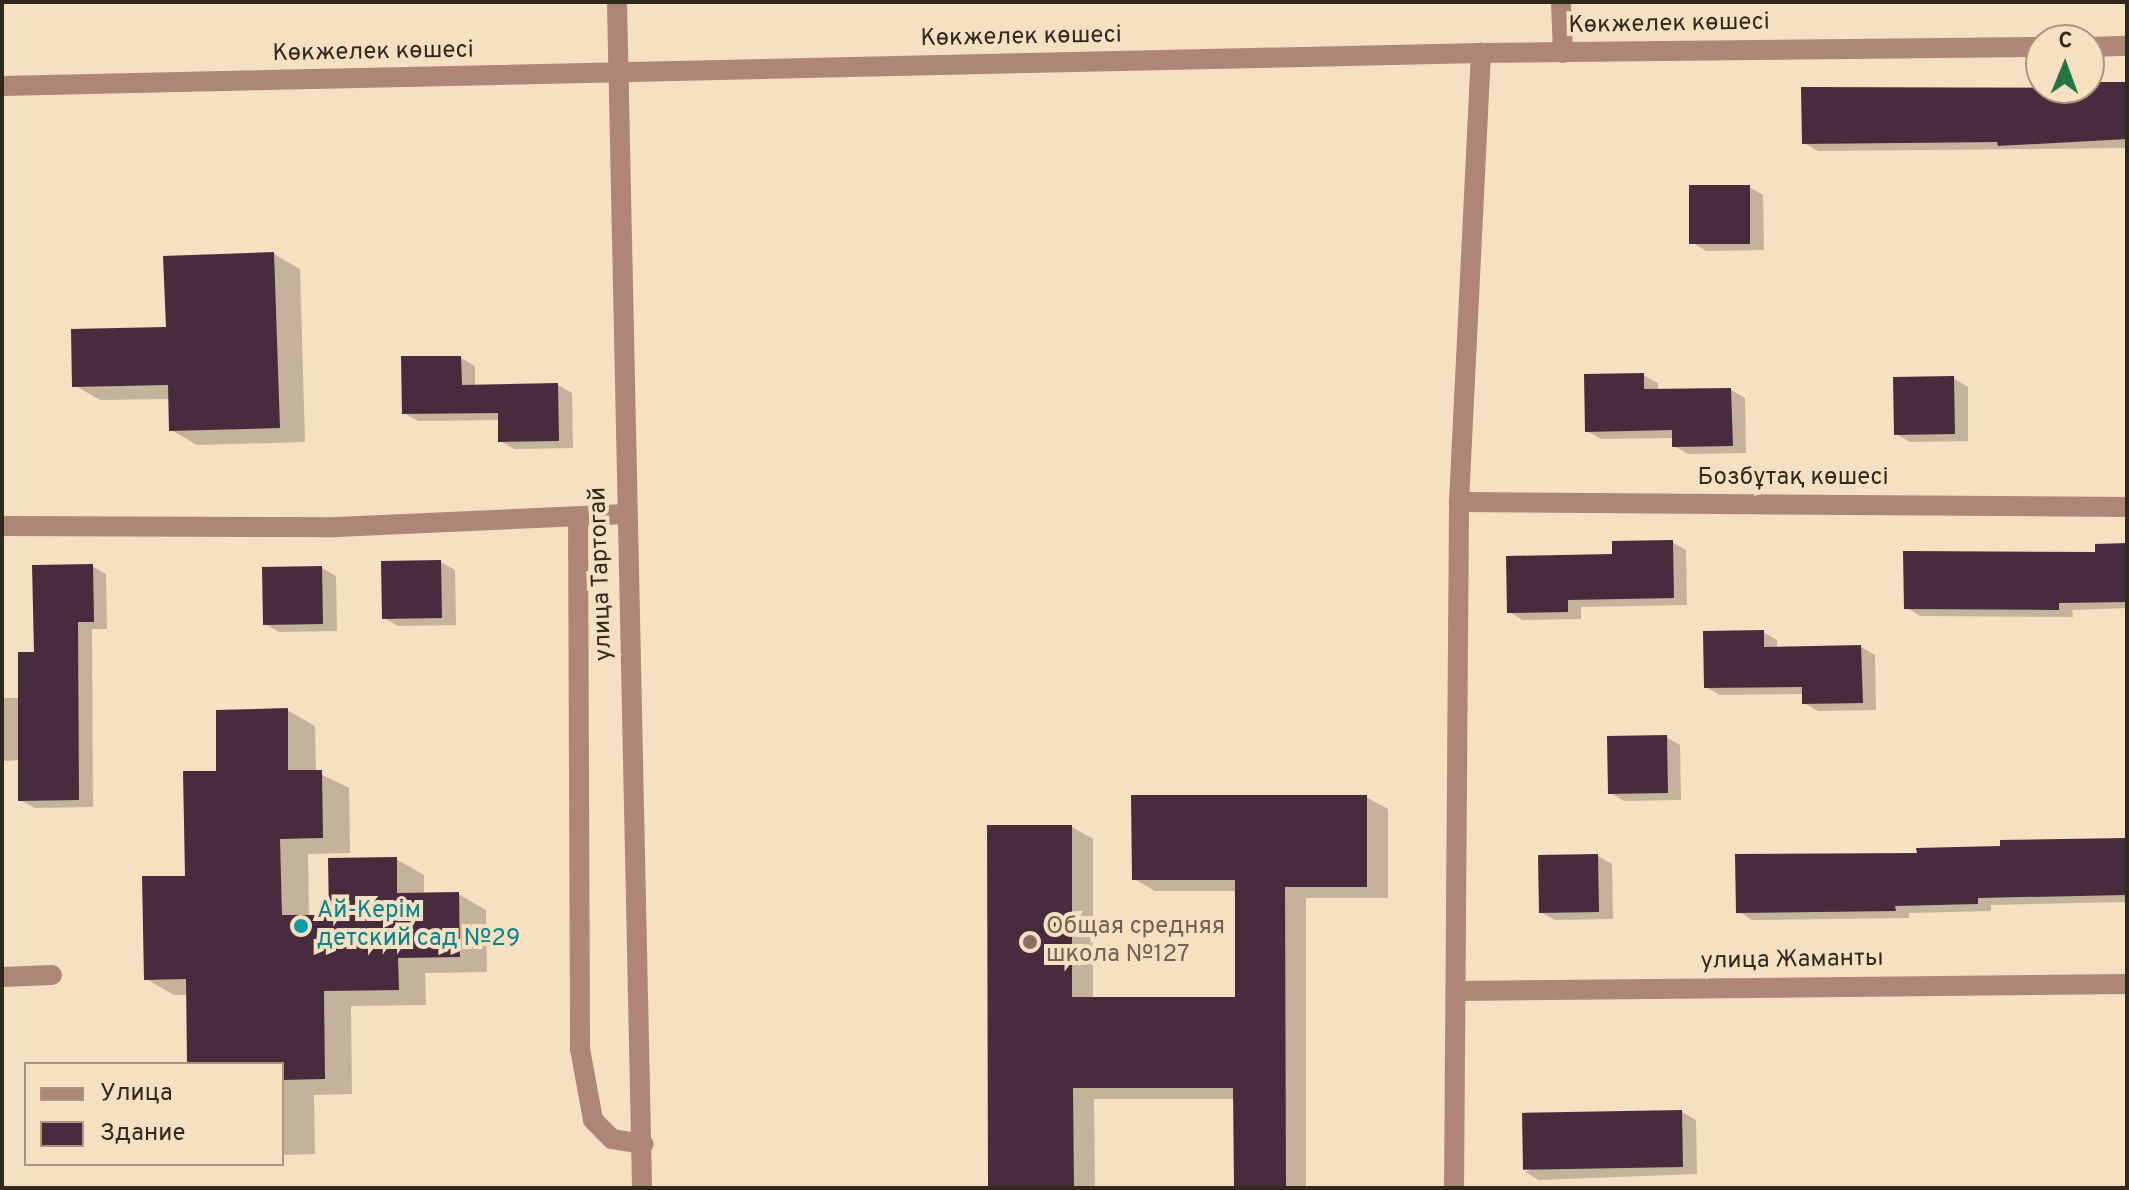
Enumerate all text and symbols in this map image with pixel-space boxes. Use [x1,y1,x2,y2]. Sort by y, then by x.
street label: Көкжелек көшесі [1568,9,1770,41]
street label: Көкжелек көшесі [920,22,1122,54]
north arrow [2025,24,2105,104]
text: С [2058,28,2073,55]
street label: Көкжелек көшесі [272,37,474,69]
street label: Бозбұтақ көшесі [1697,465,1889,493]
street label: улица Тартогай [585,486,619,662]
place label: Ай-Керім детский сад №29 [317,898,520,954]
place label: Общая средняя школа №127 [1046,914,1225,970]
marker: Ай-Керім детский сад №29 [292,917,310,935]
marker: Общая средняя школа №127 [1021,933,1039,951]
street label: улица Жаманты [1700,945,1884,977]
legend [24,1062,284,1166]
text: Улица [100,1079,173,1109]
text: Здание [100,1119,186,1149]

